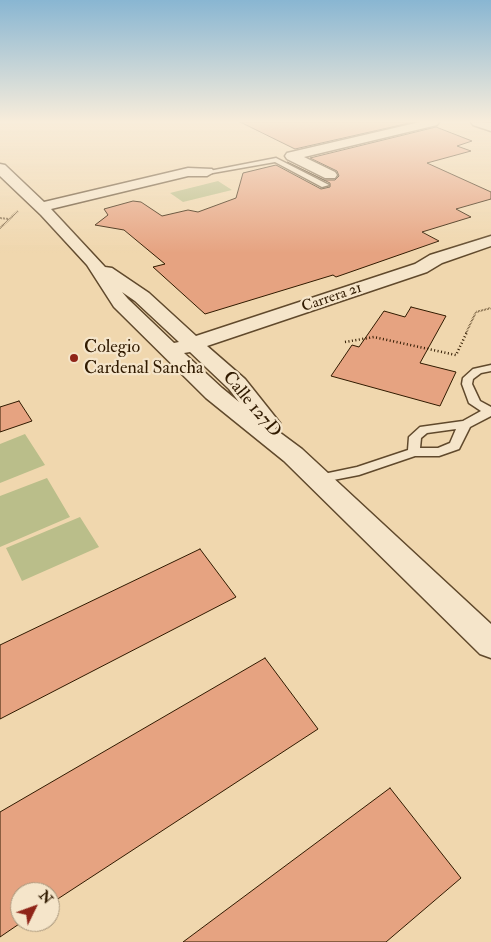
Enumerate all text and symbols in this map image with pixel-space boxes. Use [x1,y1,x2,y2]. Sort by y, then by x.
street label: Carrera 21 [300,279,364,317]
place label: Colegio Cardenal Sancha [84,337,203,379]
marker: Colegio Cardenal Sancha [68,352,80,364]
street label: Calle 127D [217,368,285,442]
north arrow [10,882,60,932]
text: N [35,887,56,908]

